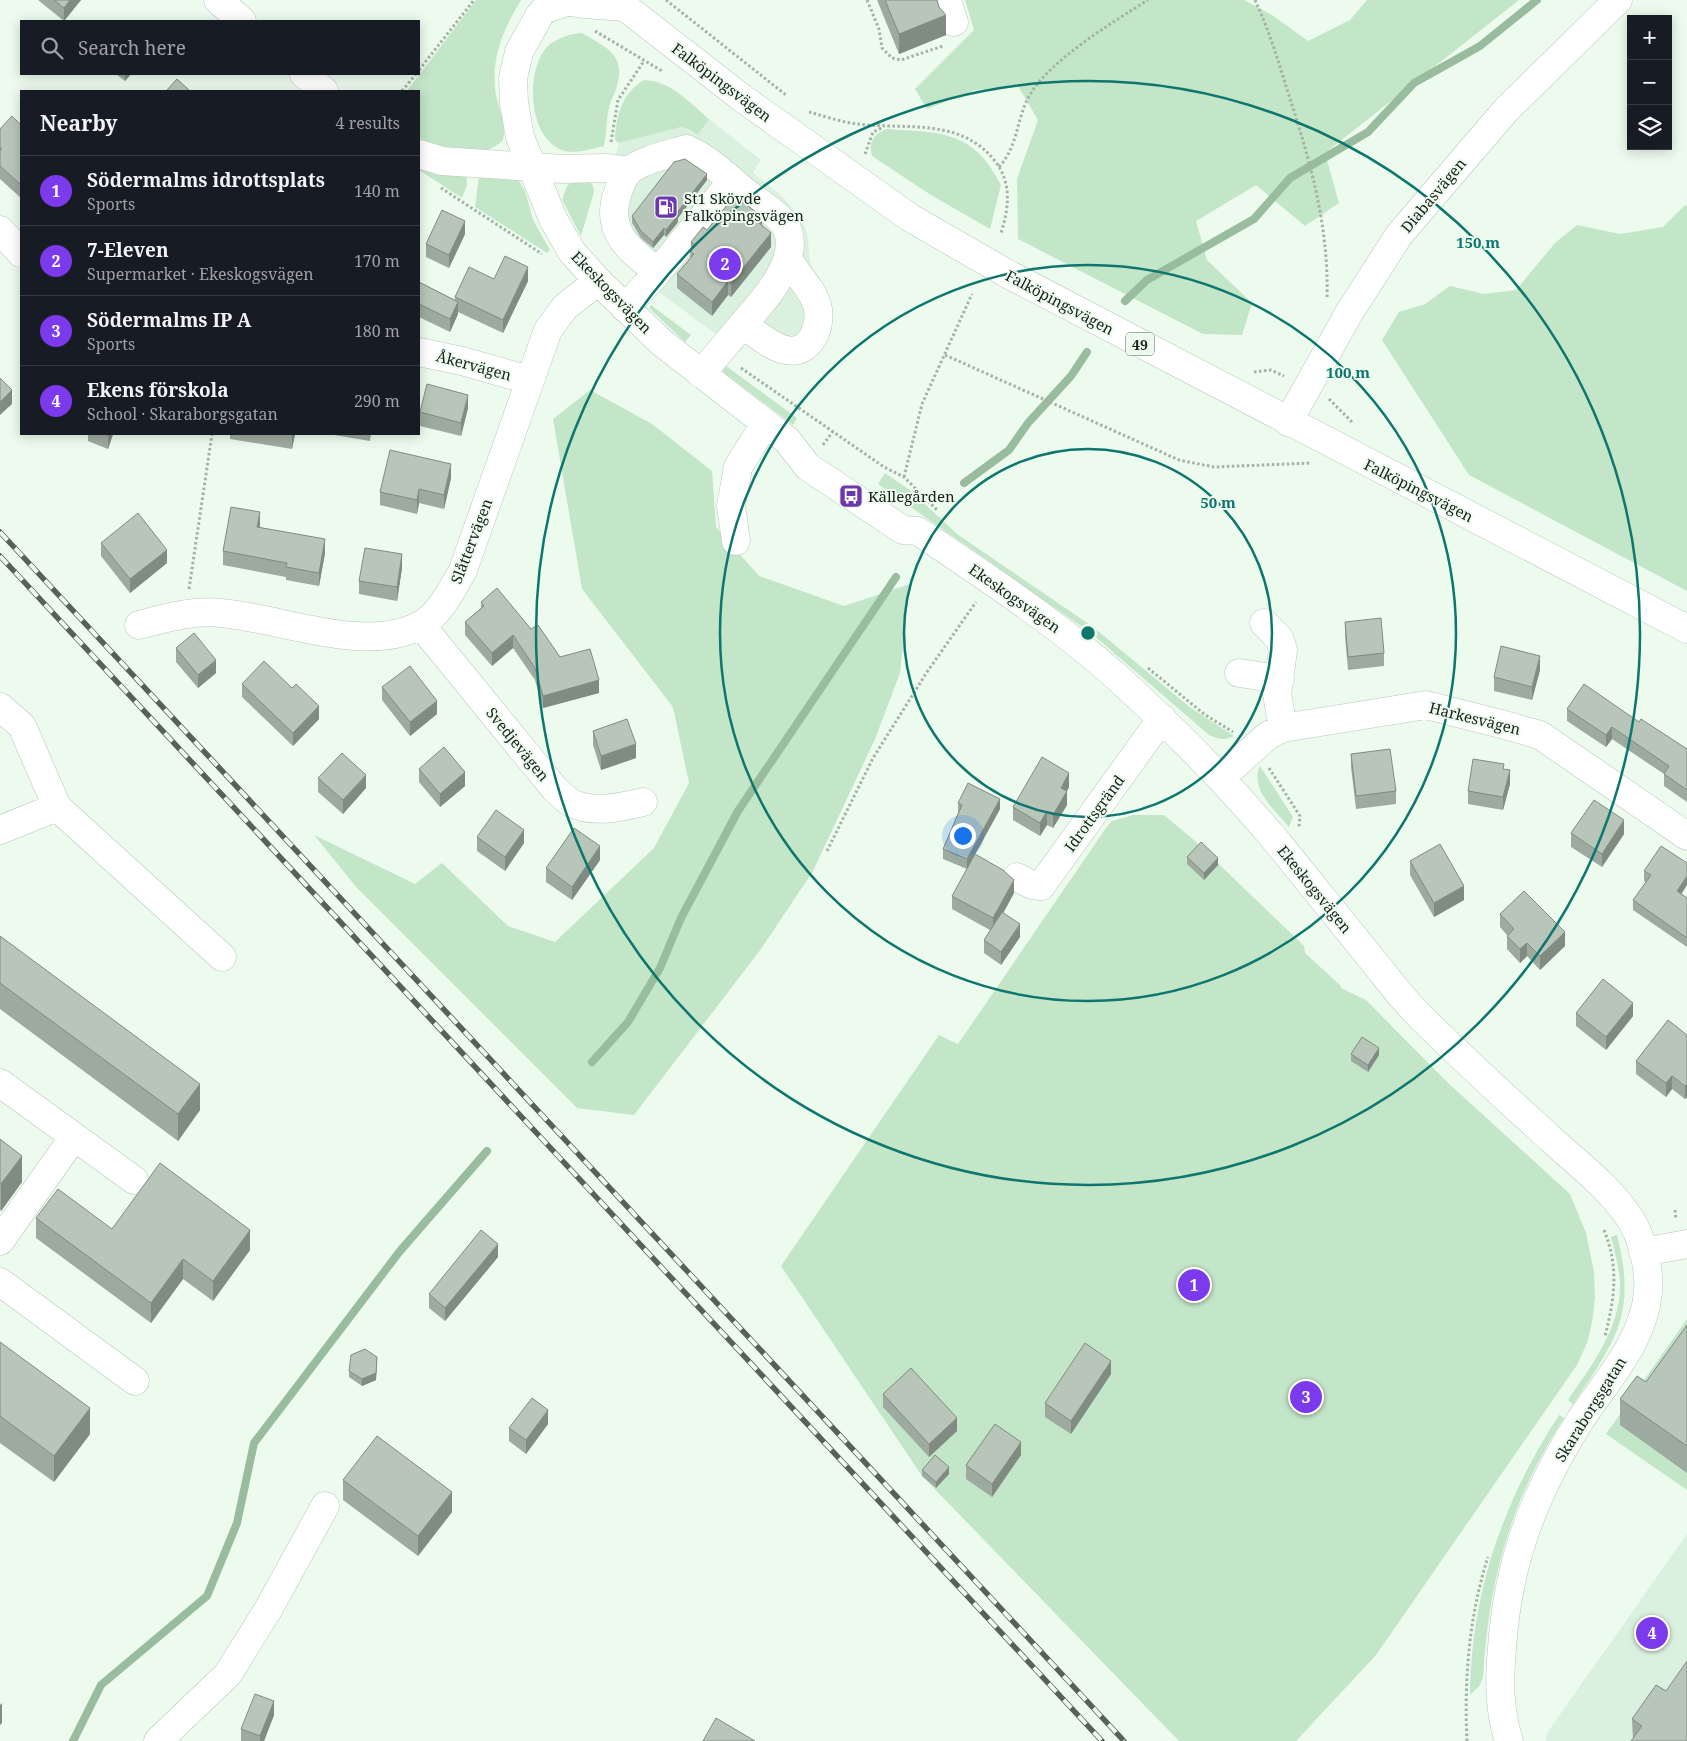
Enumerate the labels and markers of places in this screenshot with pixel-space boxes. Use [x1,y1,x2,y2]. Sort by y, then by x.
place label: St1 Skövde Falköpingsvägen [684,188,804,225]
fuel station icon: St1 Skövde Falköpingsvägen [653,194,679,220]
pin: 2 [709,245,741,283]
bus stop icon: Källegården [838,483,864,509]
place label: Källegården [868,486,955,506]
centre of rings [1079,624,1097,642]
pin: 1 [1178,1266,1210,1304]
pin: 3 [1290,1378,1322,1416]
pin: 4 [1636,1614,1668,1652]

